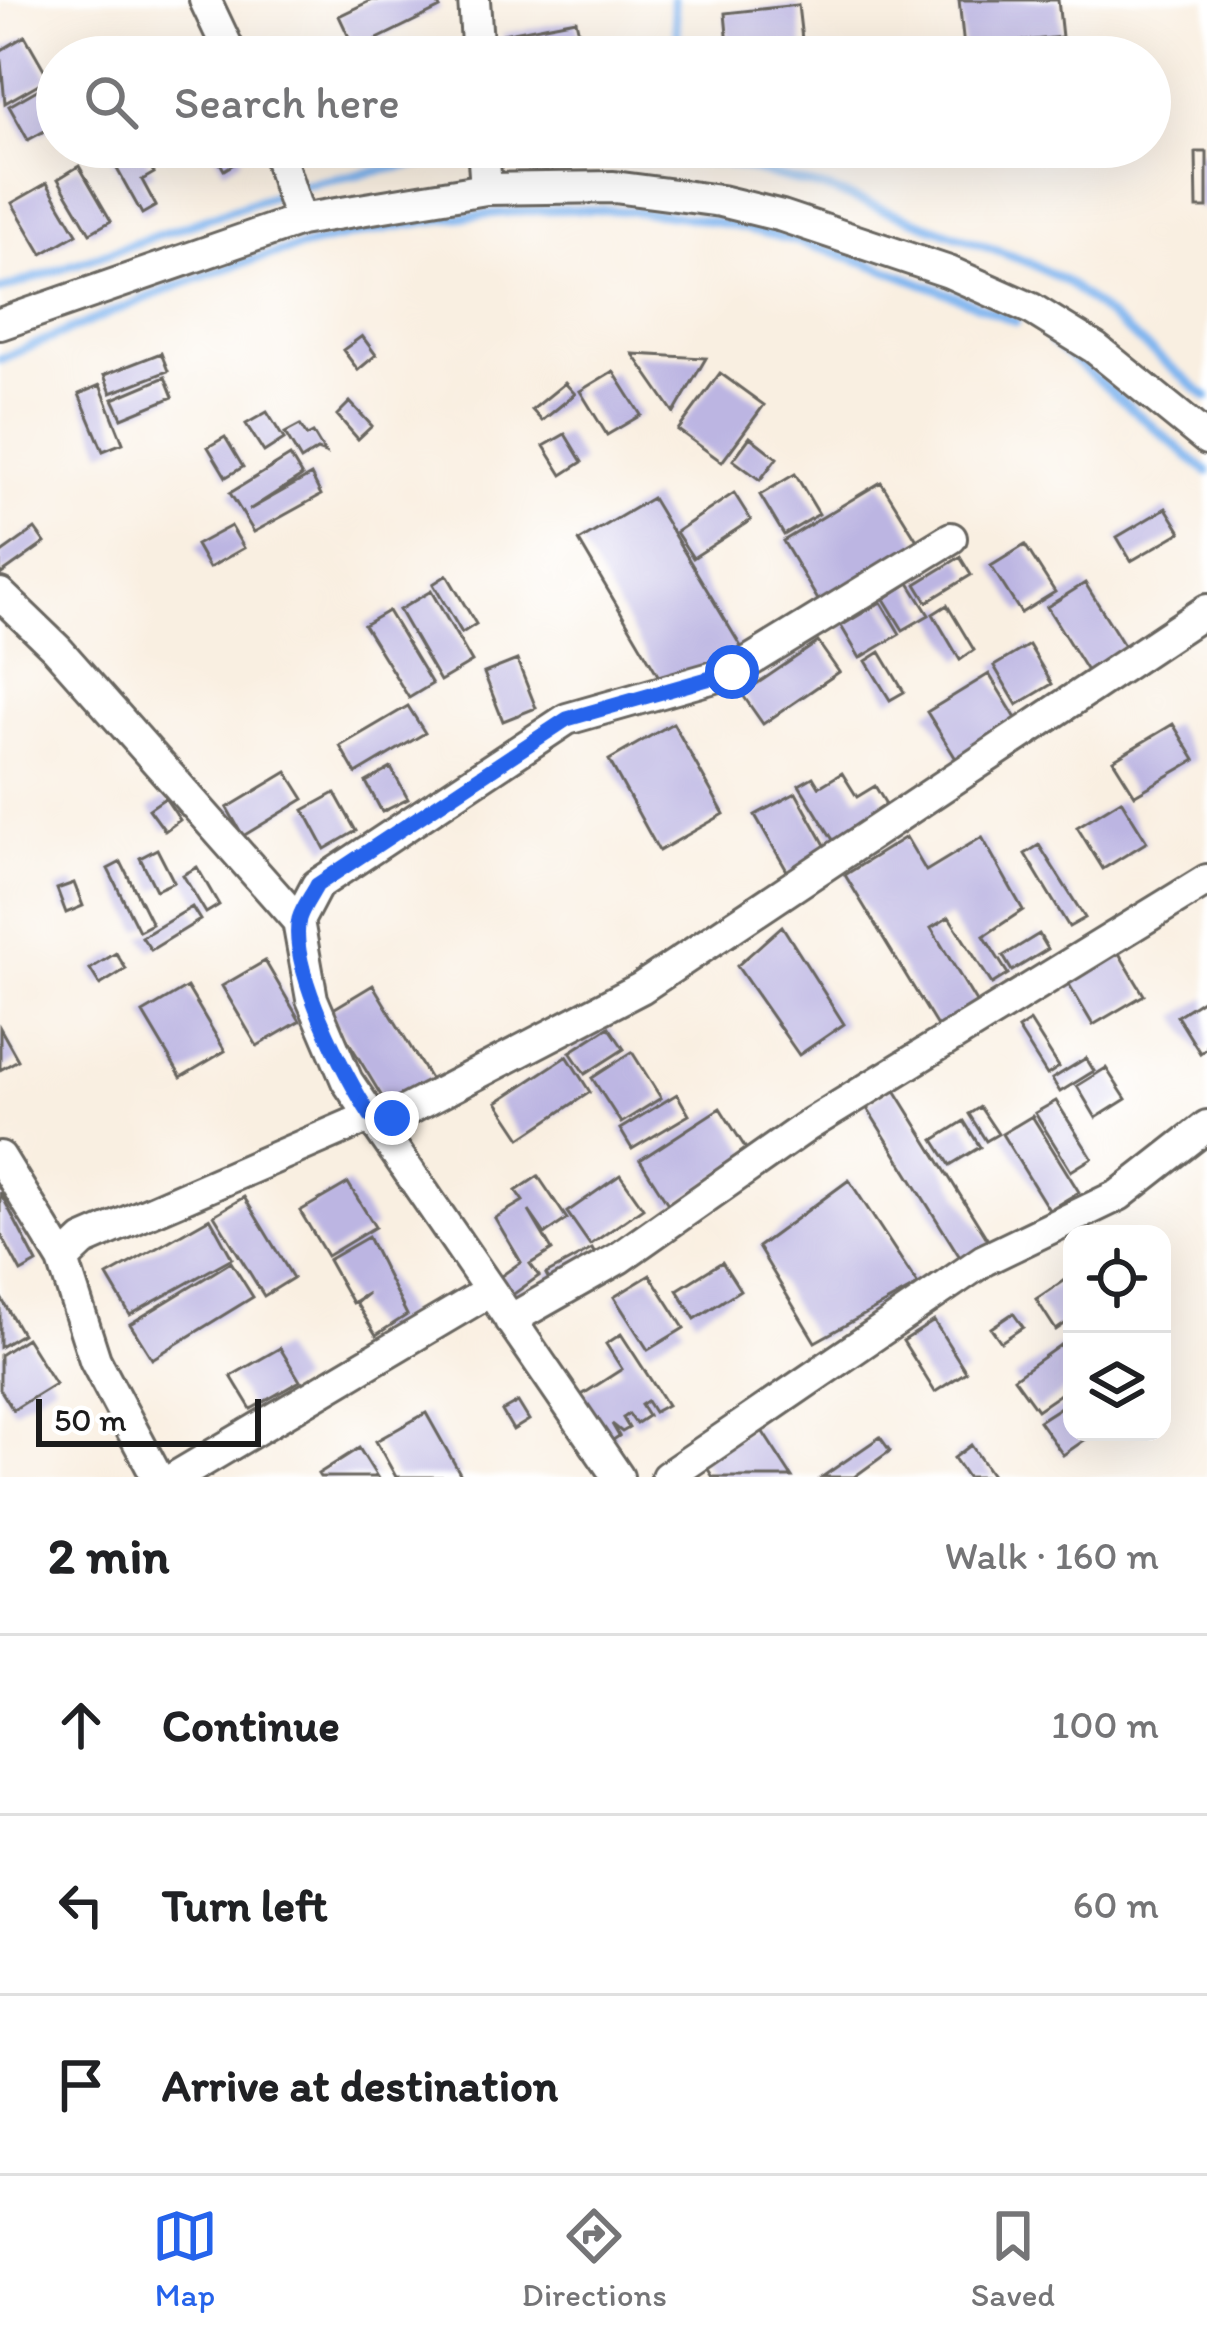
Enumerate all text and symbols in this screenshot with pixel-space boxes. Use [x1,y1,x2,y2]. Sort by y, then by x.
search box [36,36,1171,168]
icon: search [78,69,144,135]
text: Search here [174,75,400,129]
route start [705,645,759,699]
route end [365,1091,419,1145]
map controls [1063,1225,1171,1441]
button: locate [1063,1225,1171,1333]
button: layers [1063,1333,1171,1441]
scale bar [36,1393,261,1446]
text: 50 m [54,1400,127,1439]
text: 2 min [48,1525,169,1586]
text: Walk · 160 m [945,1532,1159,1579]
icon: ahead [48,1692,114,1758]
text: Continue [162,1698,340,1752]
text: 100 m [1051,1701,1159,1748]
icon: left [48,1872,114,1938]
text: Turn left [162,1878,328,1932]
text: 60 m [1073,1881,1159,1928]
icon: arrive [48,2052,114,2118]
text: Arrive at destination [162,2058,558,2112]
tab: Map [152,2203,218,2314]
tab: Directions [522,2203,667,2314]
tab: Saved [971,2203,1055,2314]

